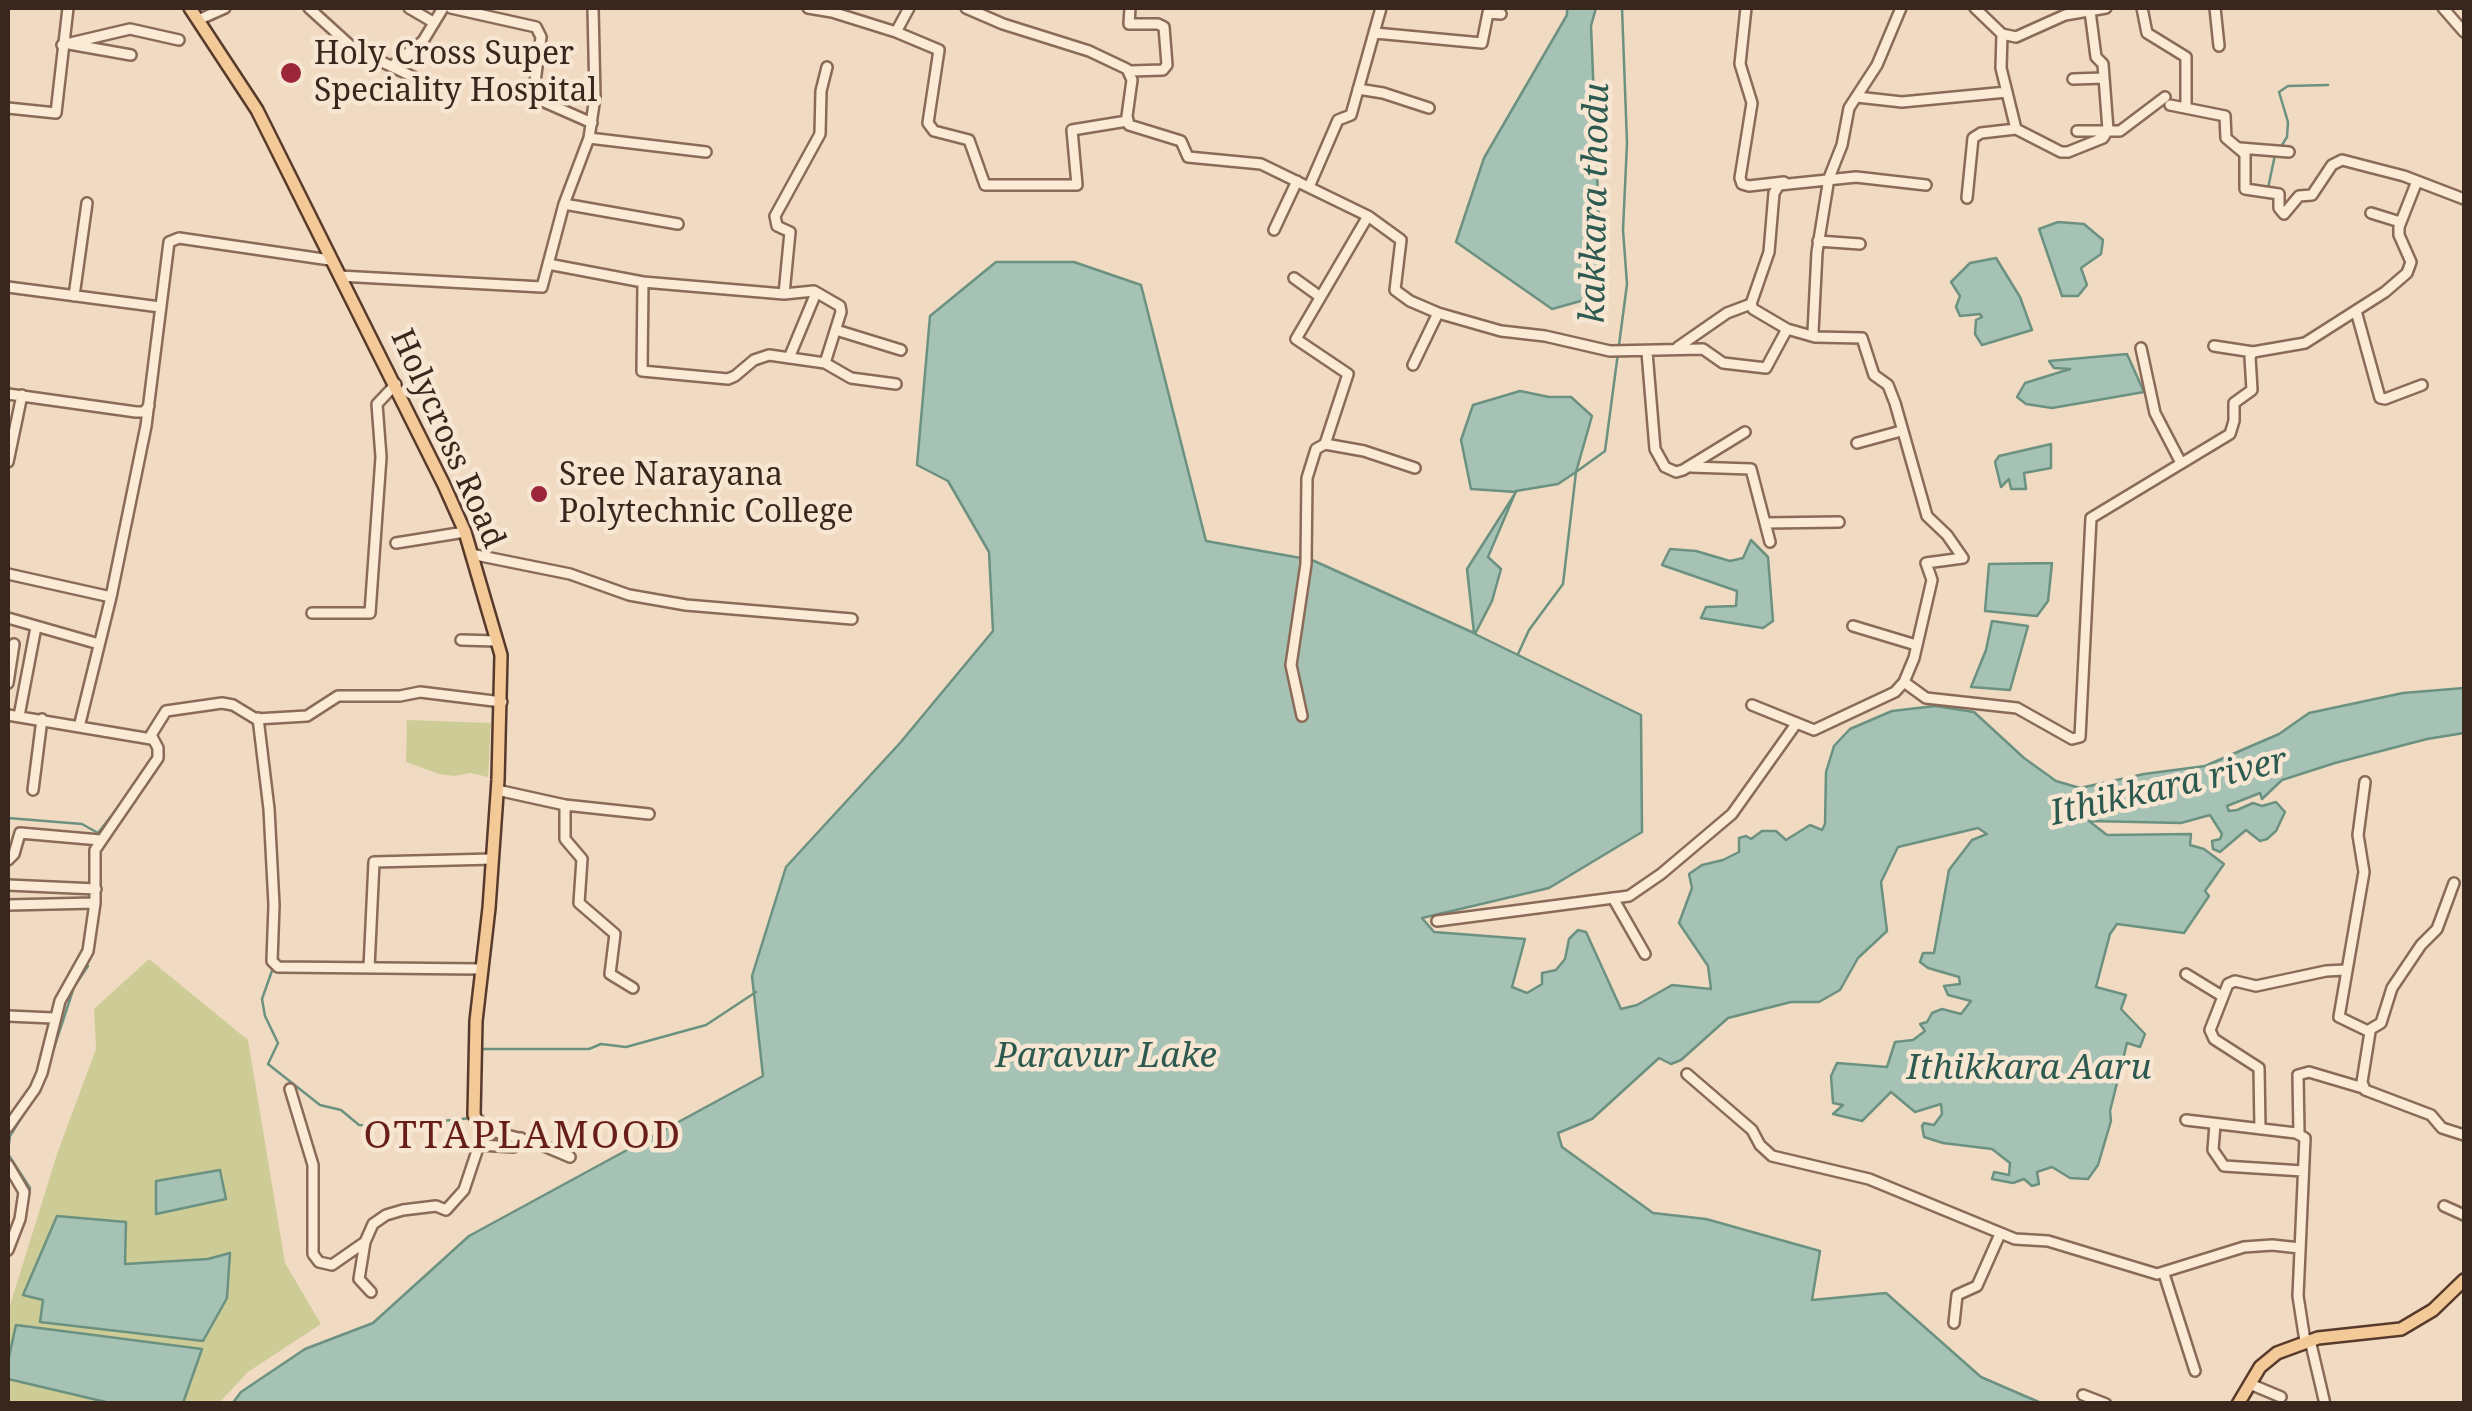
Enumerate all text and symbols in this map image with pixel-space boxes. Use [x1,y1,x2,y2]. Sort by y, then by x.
place label: Holy Cross Super Speciality Hospital [314,36,597,111]
marker: Holy Cross Super Speciality Hospital [278,60,304,86]
water label: kakkara thodu [1573,82,1619,324]
street label: Holycross Road [382,324,512,554]
place label: Sree Narayana Polytechnic College [559,457,854,532]
marker: Sree Narayana Polytechnic College [528,483,550,505]
water label: Ithikkara river [2046,740,2292,836]
water label: Paravur Lake [995,1036,1217,1078]
water label: Ithikkara Aaru [1907,1048,2151,1090]
district label: OTTAPLAMOOD [363,1114,683,1160]

